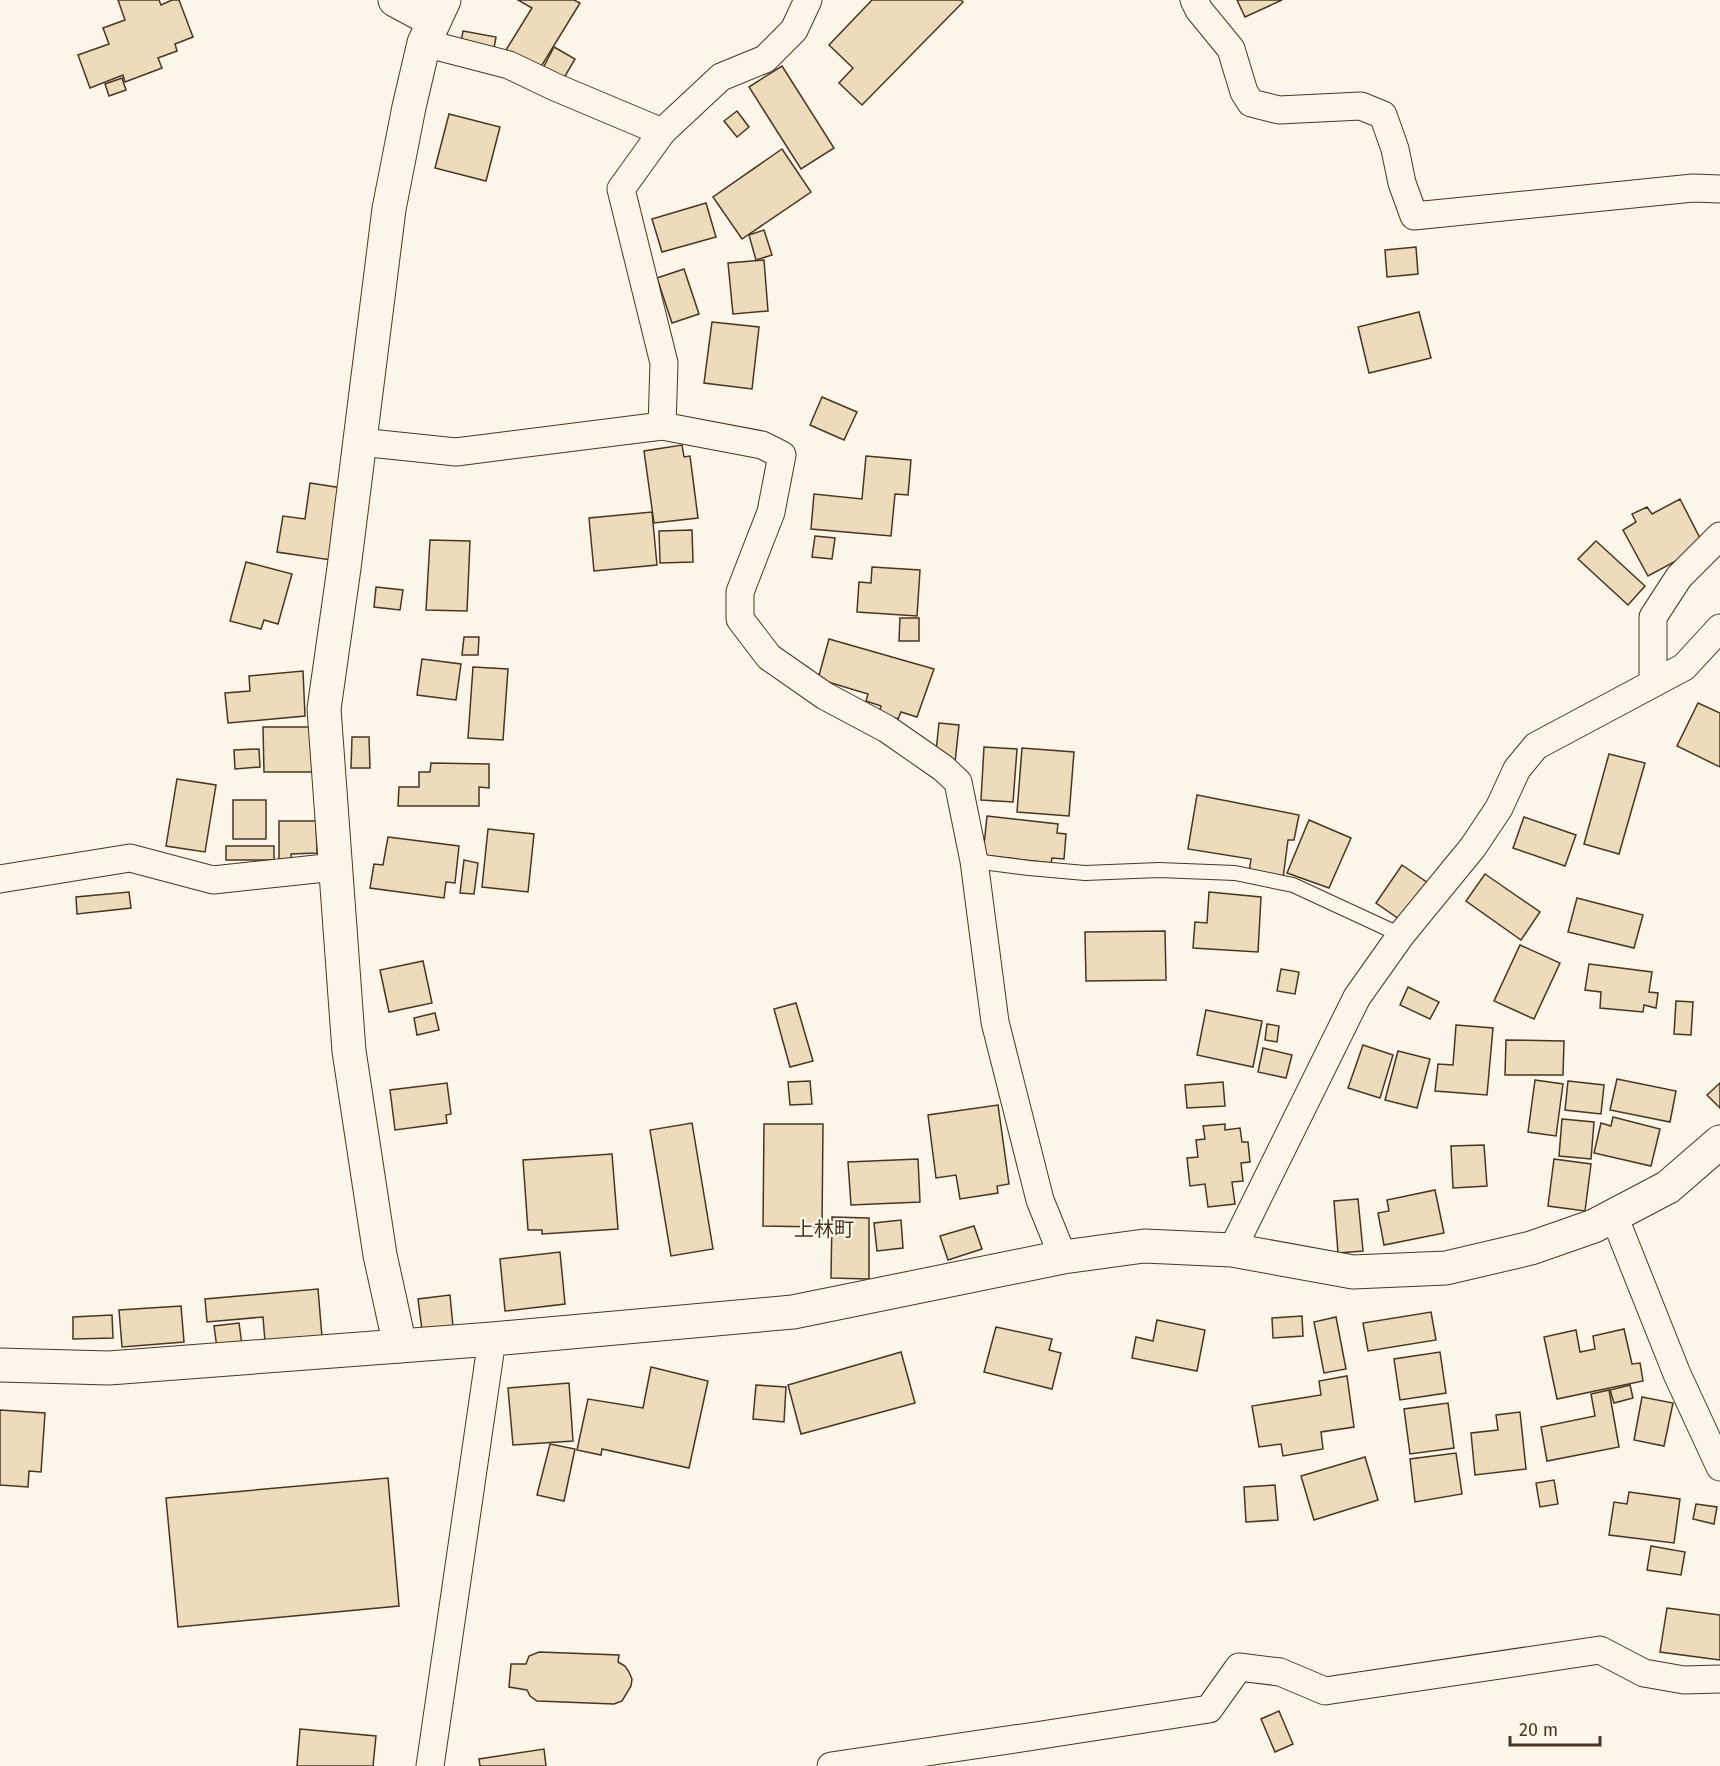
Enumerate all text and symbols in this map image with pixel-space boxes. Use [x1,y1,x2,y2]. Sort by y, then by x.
district label: 上林町 [794,1217,854,1241]
scale bar [1510,1709,1600,1747]
text: 20 m [1519,1719,1558,1741]

